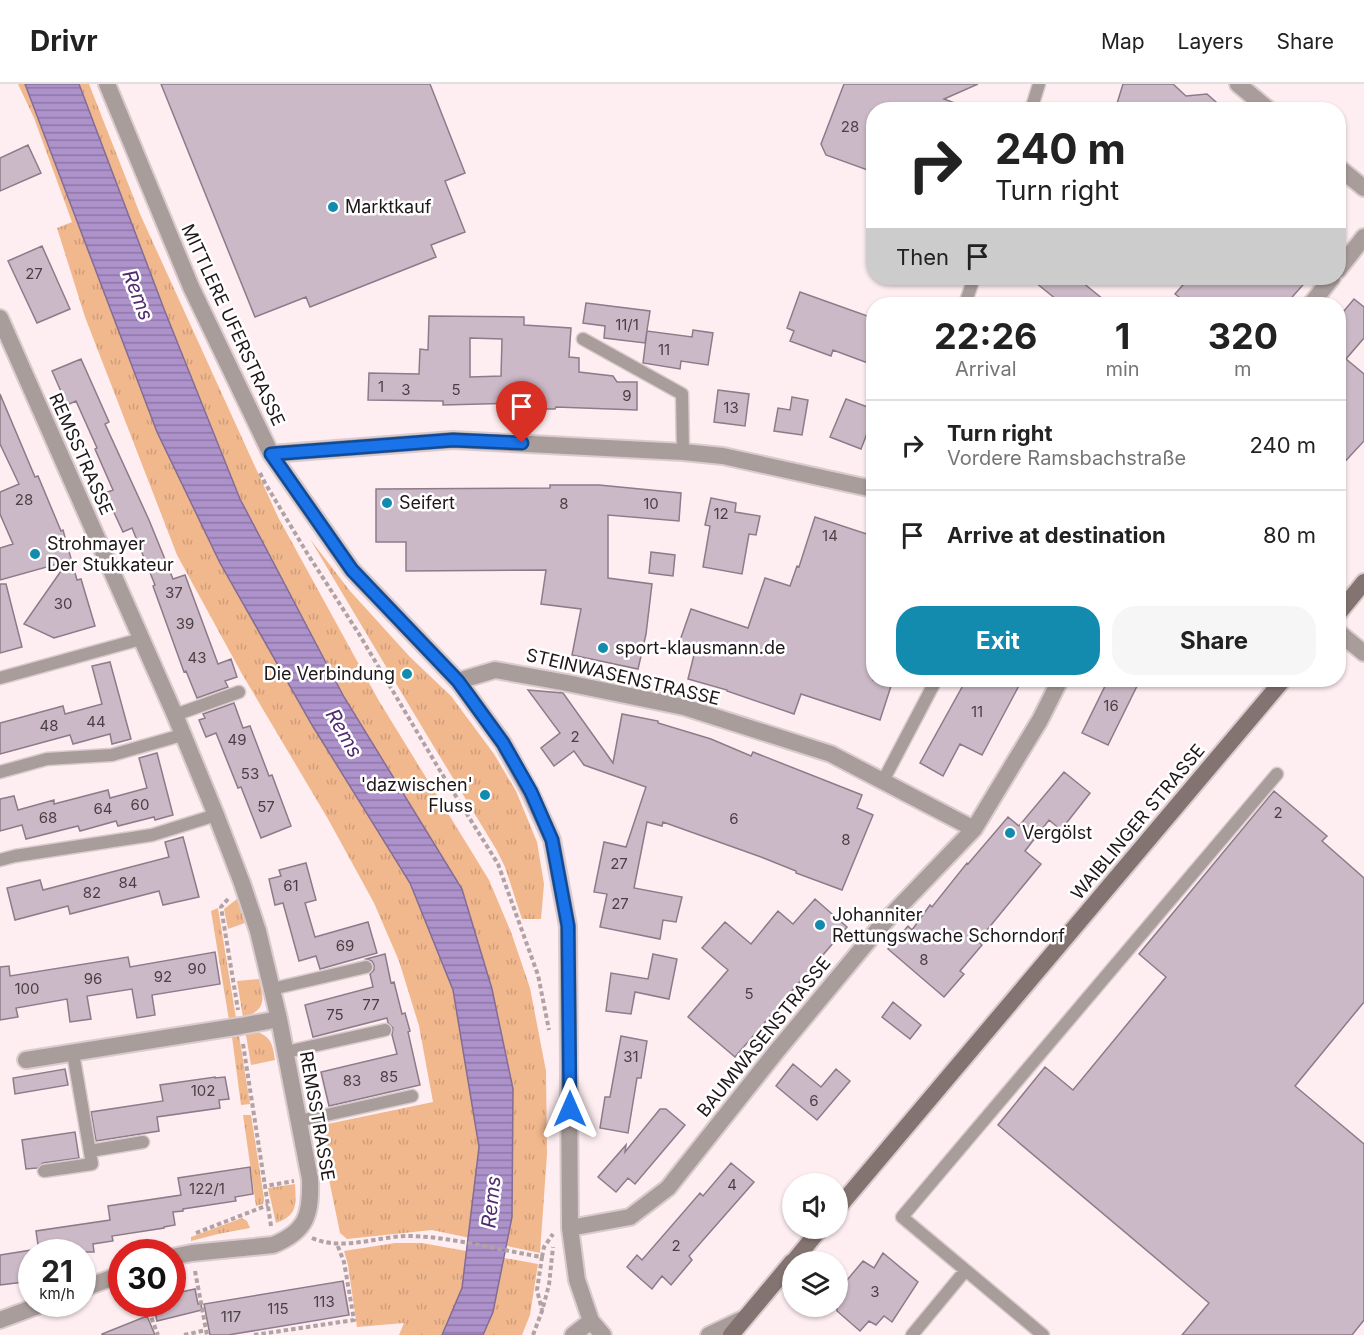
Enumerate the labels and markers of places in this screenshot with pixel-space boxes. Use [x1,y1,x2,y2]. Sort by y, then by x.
place label: Marktkauf [345,196,432,217]
marker: Marktkauf [326,200,340,214]
pin [496,381,547,443]
place label: Seifert [399,492,455,513]
marker: Seifert [380,496,394,510]
place label: Strohmayer Der Stukkateur [47,533,174,575]
marker: Strohmayer Der Stukkateur [28,547,42,561]
place label: sport-klausmann.de [615,637,786,658]
marker: sport-klausmann.de [596,641,610,655]
place label: Die Verbindung [264,663,395,684]
marker: Die Verbindung [400,667,414,681]
place label: 'dazwischen' Fluss [361,774,473,816]
marker: 'dazwischen' Fluss [478,788,492,802]
place label: Vergölst [1022,822,1092,843]
marker: Vergölst [1003,826,1017,840]
place label: Johanniter Rettungswache Schorndorf [832,904,1065,946]
marker: Johanniter Rettungswache Schorndorf [813,918,827,932]

